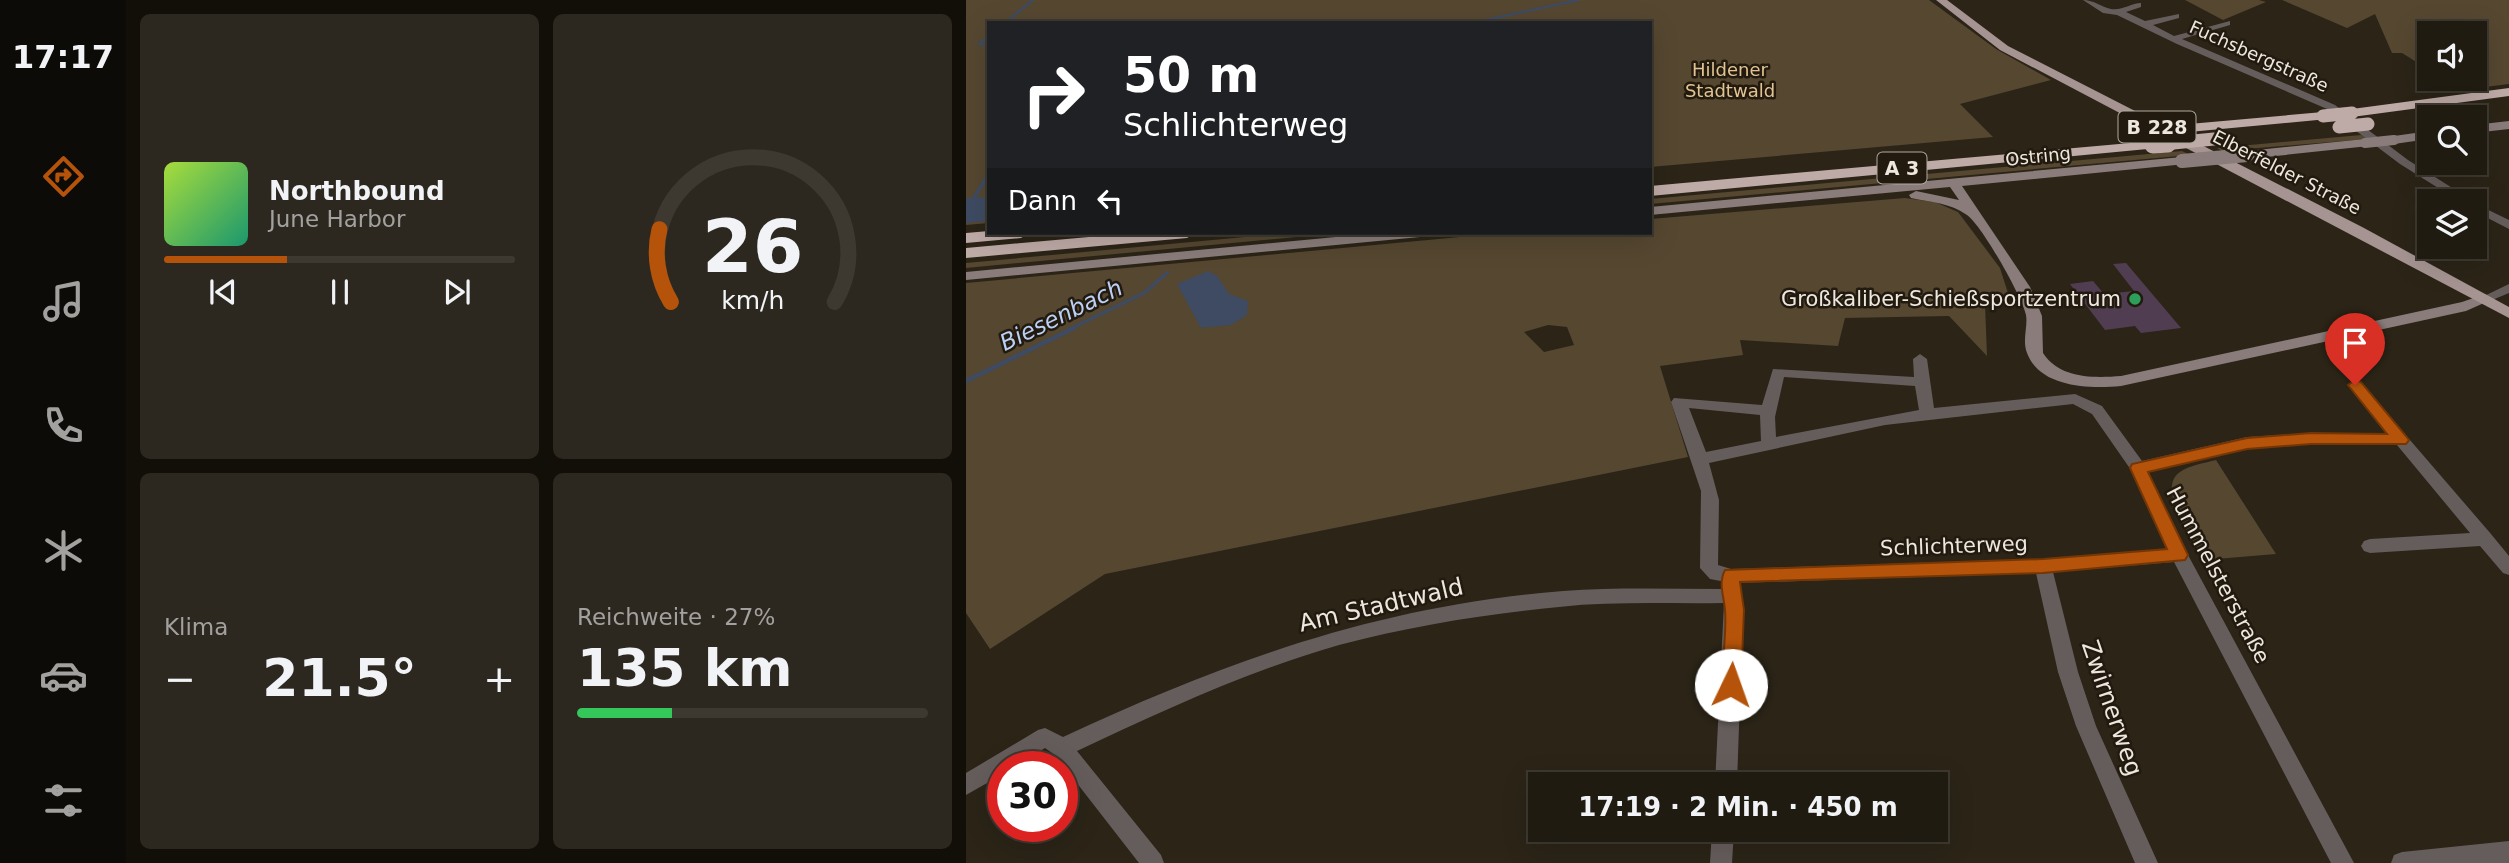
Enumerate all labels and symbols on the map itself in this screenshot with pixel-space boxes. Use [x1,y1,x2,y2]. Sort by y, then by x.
street label: Fuchsbergstraße [2186,16,2332,96]
park label: Hildener Stadtwald [1685,59,1775,101]
road number: B 228 [2118,111,2196,142]
street label: Elberfelder Straße [2209,125,2365,219]
street label: Ostring [2004,142,2072,170]
road number: A 3 [1878,152,1926,184]
water label: Biesenbach [996,274,1126,356]
place label: Großkaliber-Schießsportzentrum [1781,287,2121,311]
marker: Großkaliber-Schießsportzentrum [2127,291,2143,307]
pin [2325,313,2385,385]
street label: Hummelsterstraße [2161,483,2275,667]
street label: Schlichterweg [1880,531,2028,561]
street label: Am Stadtwald [1296,572,1466,638]
street label: Zwirnerweg [2076,636,2148,780]
position arrow [1694,648,1768,722]
speed limit sign: 30 [987,751,1078,842]

